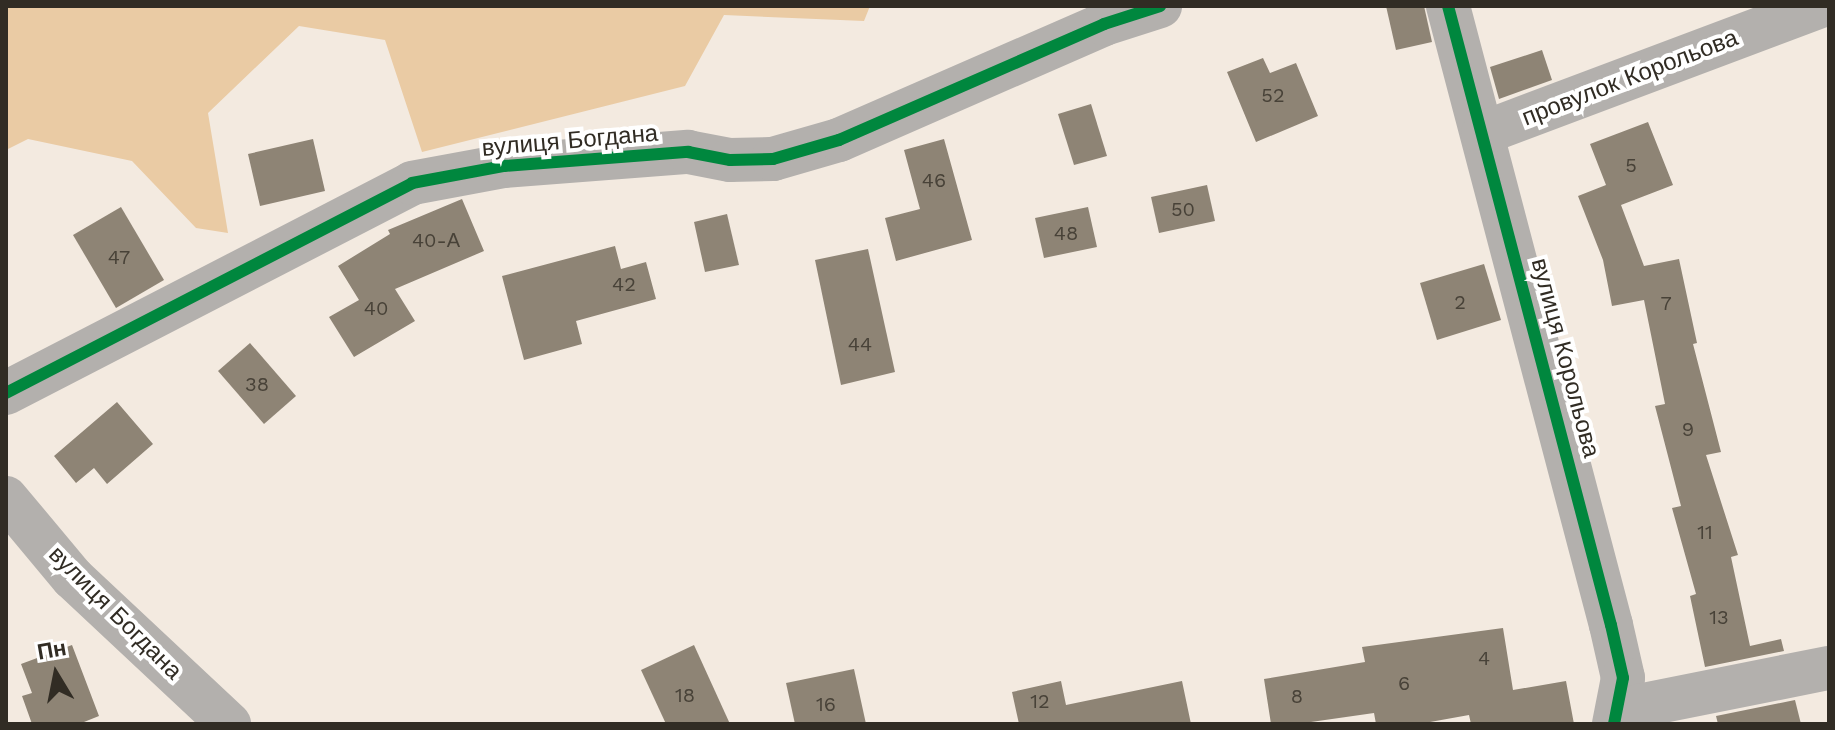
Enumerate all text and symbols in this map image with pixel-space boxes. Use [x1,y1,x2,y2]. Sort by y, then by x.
street label: провулок Корольова [1518,24,1742,132]
house number: 52 [1261,83,1285,107]
street label: вулиця Богдана [481,119,659,163]
house number: 5 [1625,153,1637,177]
house number: 46 [922,168,946,192]
house number: 50 [1171,197,1195,221]
house number: 48 [1054,221,1078,245]
house number: 40-А [412,228,460,252]
house number: 47 [108,245,130,269]
street label: вулиця Корольова [1525,255,1605,461]
house number: 42 [612,272,636,296]
house number: 2 [1454,290,1466,314]
house number: 7 [1660,291,1672,315]
house number: 40 [364,296,388,320]
house number: 44 [848,332,872,356]
house number: 38 [245,372,269,396]
house number: 9 [1682,417,1694,441]
house number: 11 [1697,520,1713,544]
street label: вулиця Богдана [42,540,188,686]
house number: 13 [1709,605,1729,629]
north arrow [16,634,96,714]
text: Пн [35,635,68,665]
house number: 4 [1478,646,1490,670]
house number: 6 [1398,671,1410,695]
house number: 18 [675,683,695,707]
house number: 8 [1291,684,1303,708]
house number: 12 [1030,689,1050,713]
house number: 16 [816,692,836,716]

